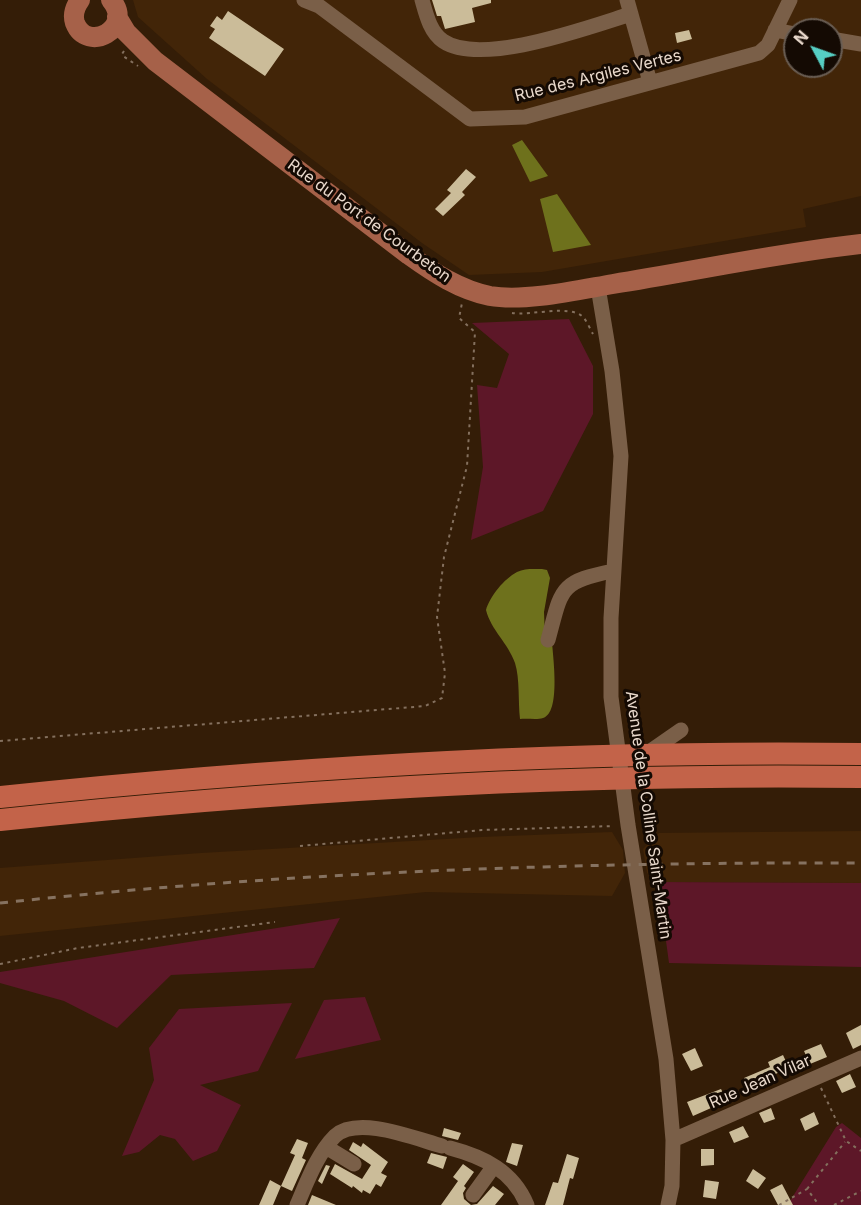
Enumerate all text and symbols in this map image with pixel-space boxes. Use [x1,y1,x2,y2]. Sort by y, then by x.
north arrow [783,18,843,78]
text: N [789,26,812,49]
street label: Rue des Argiles Vertes [513,46,683,106]
street label: Rue du Port de Courbeton [284,155,454,287]
street label: Avenue de la Colline Saint-Martin [621,689,675,941]
street label: Rue Jean Vilar [706,1051,814,1113]

